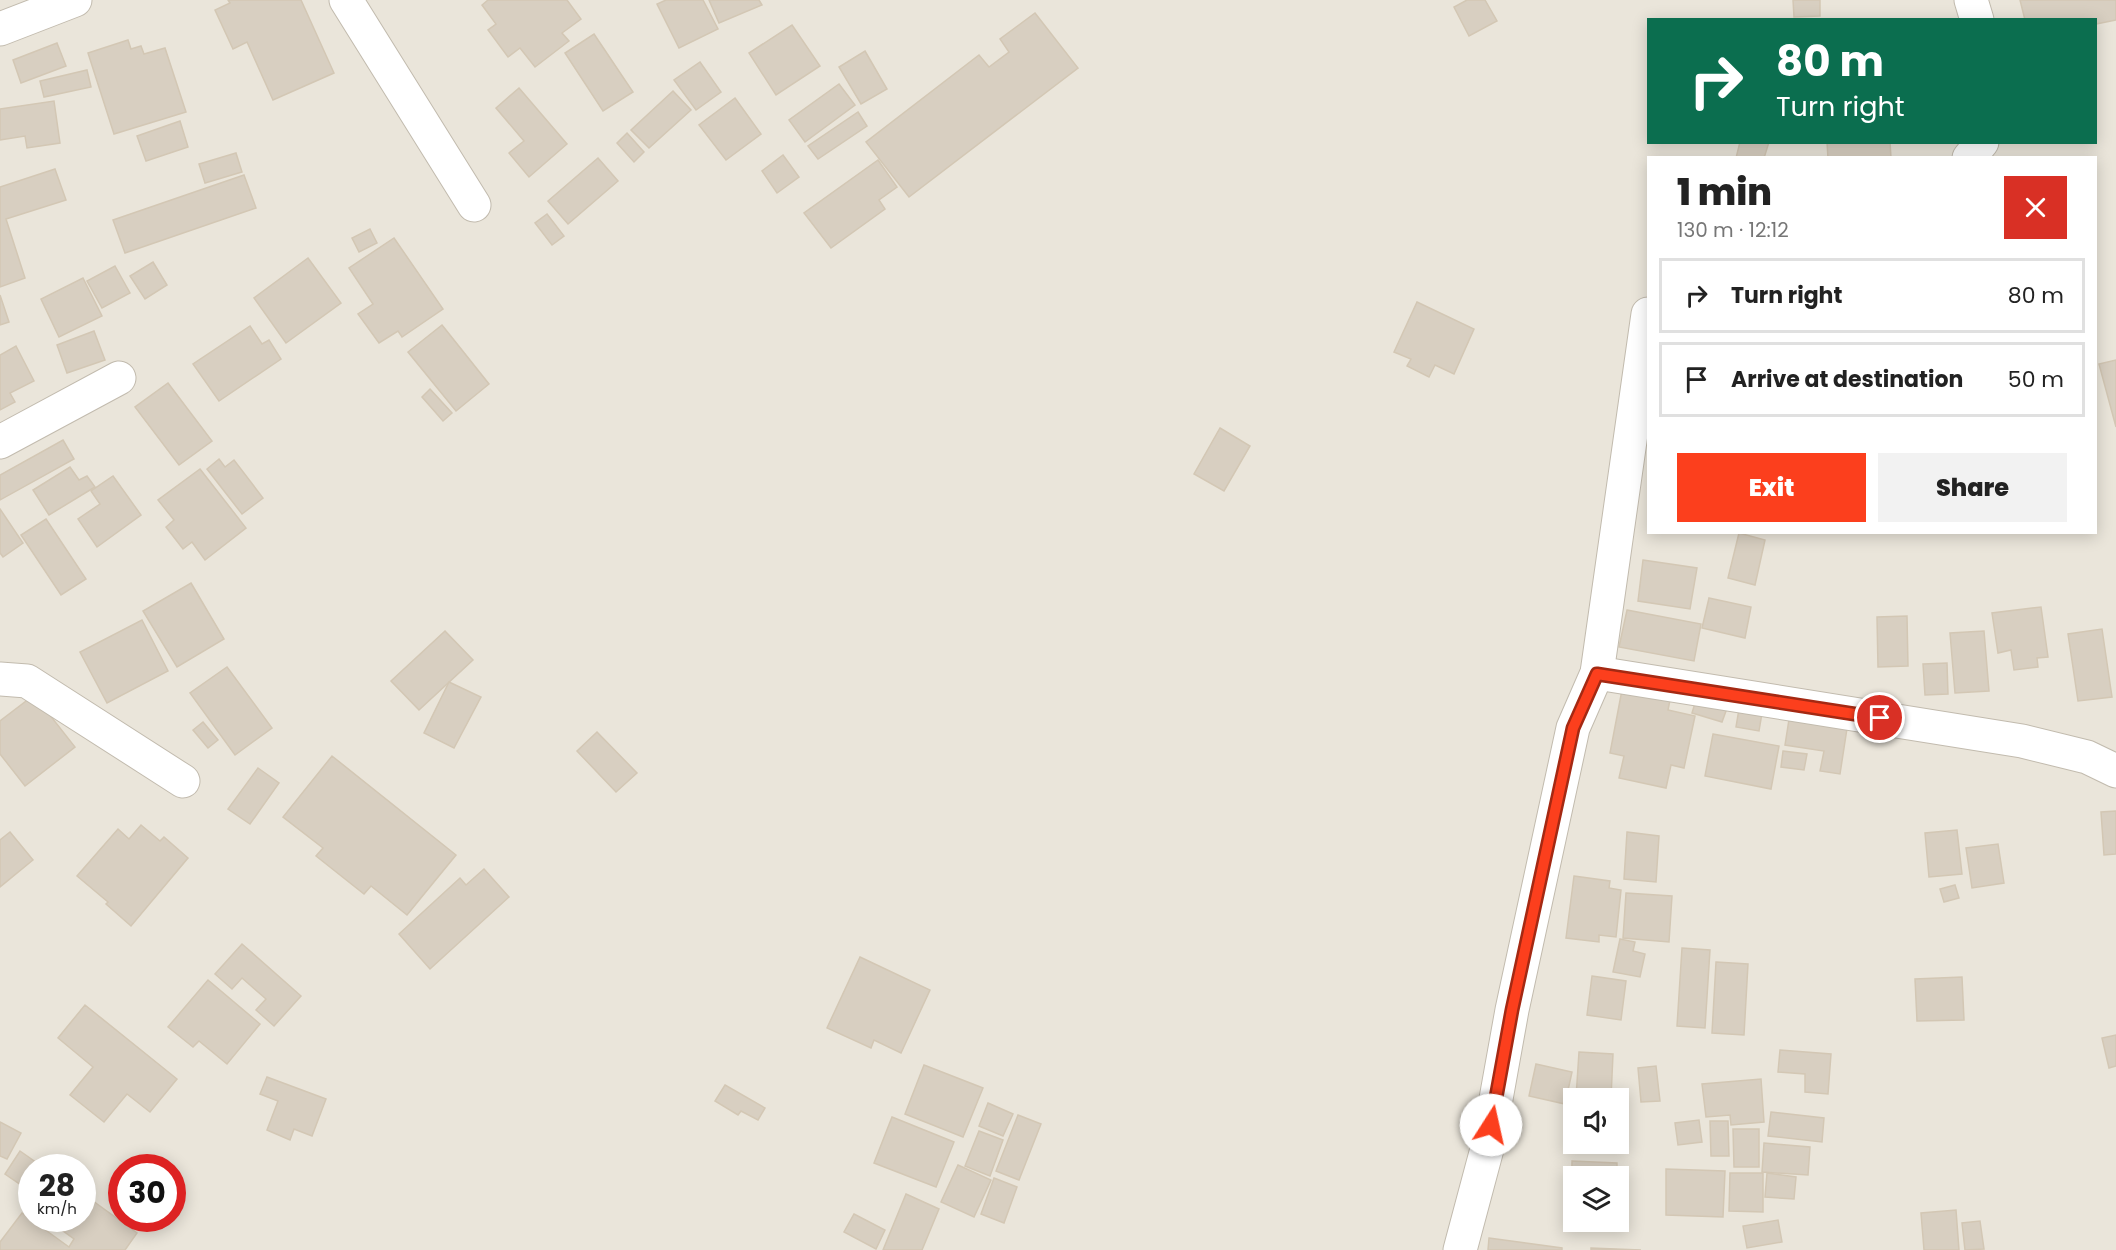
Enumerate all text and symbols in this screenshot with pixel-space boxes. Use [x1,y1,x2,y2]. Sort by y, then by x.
text: 80 m [1776,32,1884,91]
icon: right [1677,42,1755,120]
text: Turn right [1776,88,1905,125]
text: 1 min [1677,167,1772,218]
button: close [2004,176,2067,239]
text: 130 m · 12:12 [1677,216,1789,244]
icon: right [1680,279,1713,312]
text: Turn right [1731,280,1842,311]
text: 80 m [2008,280,2064,311]
icon: arrive [1680,363,1713,396]
text: Arrive at destination [1731,364,1963,395]
text: 50 m [2008,364,2064,395]
button: Exit [1677,453,1866,522]
button: Share [1878,453,2067,522]
pin [1854,692,1905,743]
icon: arrive [1863,701,1896,734]
map controls [1563,1088,1629,1232]
button: sound [1563,1088,1629,1154]
position arrow [1459,1093,1523,1157]
speed limit sign: 30 [108,1154,186,1232]
text: 28 [39,1164,75,1207]
button: layers [1563,1166,1629,1232]
text: km/h [37,1198,77,1219]

